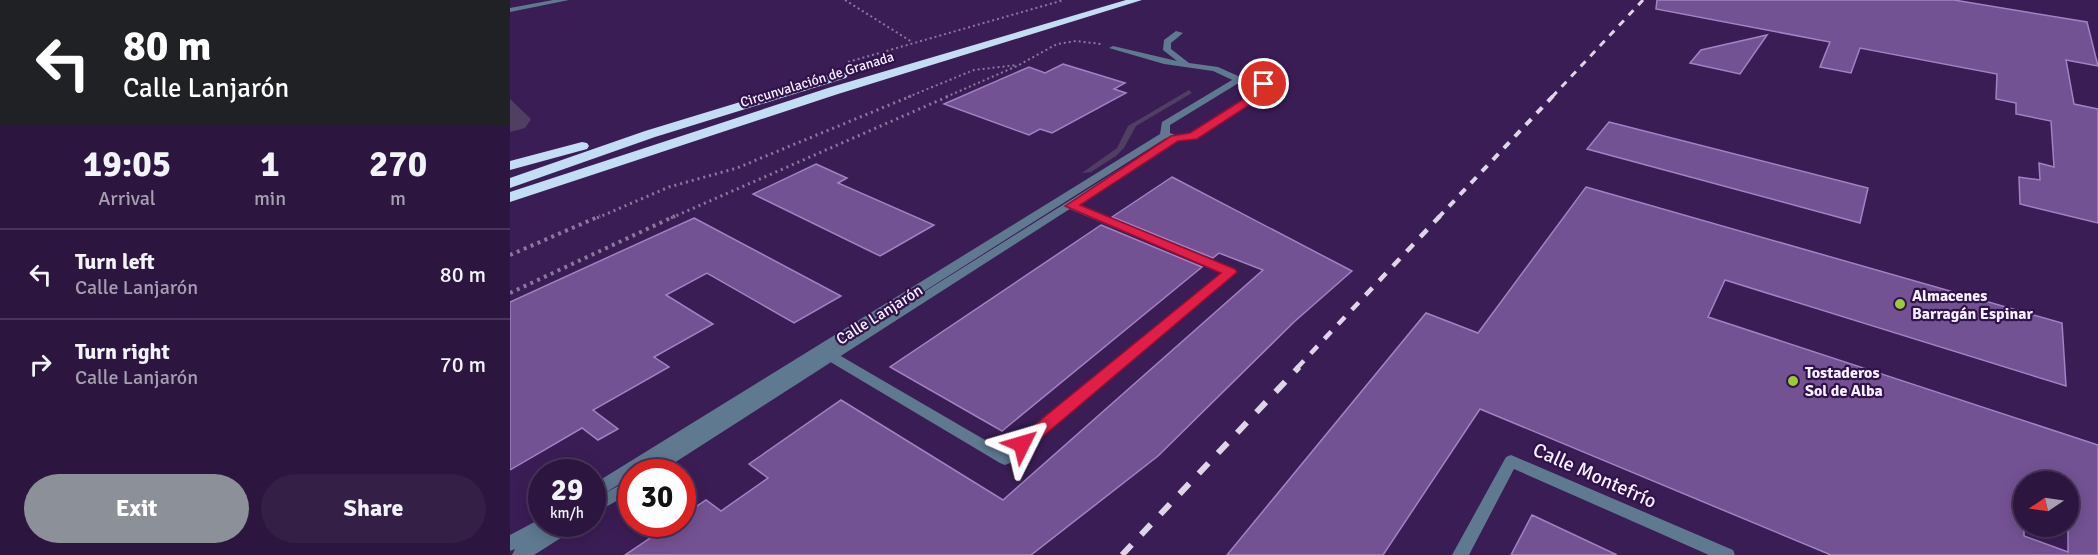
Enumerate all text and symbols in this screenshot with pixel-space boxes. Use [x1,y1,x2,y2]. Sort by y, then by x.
text: 80 m [123,21,212,72]
icon: left [24,24,102,102]
street label: Circunvalación de Granada [738,48,896,111]
pin [1238,58,1289,109]
icon: arrive [1247,67,1280,100]
text: Calle Lanjarón [123,72,289,105]
text: 19:05 [83,142,171,187]
text: 1 [260,142,280,187]
text: 270 [369,142,427,187]
text: Arrival [98,186,156,211]
text: min [254,186,286,211]
text: m [390,186,406,211]
text: Turn left [75,248,155,275]
icon: left [24,258,57,291]
text: 80 m [440,261,486,288]
text: Calle Lanjarón [75,275,198,300]
street label: Calle Lanjarón [832,280,927,349]
place label: Almacenes Barragán Espinar [1912,286,2033,324]
marker: Almacenes Barragán Espinar [1893,297,1907,311]
text: Turn right [75,338,170,365]
icon: right [24,348,57,381]
text: 70 m [440,351,486,378]
place label: Tostaderos Sol de Alba [1805,363,1883,401]
text: Calle Lanjarón [75,365,198,390]
marker: Tostaderos Sol de Alba [1786,374,1800,388]
position arrow [990,412,1054,476]
street label: Calle Montefrío [1529,437,1660,514]
speed limit sign: 30 [618,459,696,537]
north arrow [2013,471,2079,537]
map controls [2013,471,2079,537]
text: 29 [551,472,583,509]
button: Exit [24,474,249,543]
button: Share [261,474,486,543]
text: km/h [550,504,584,522]

